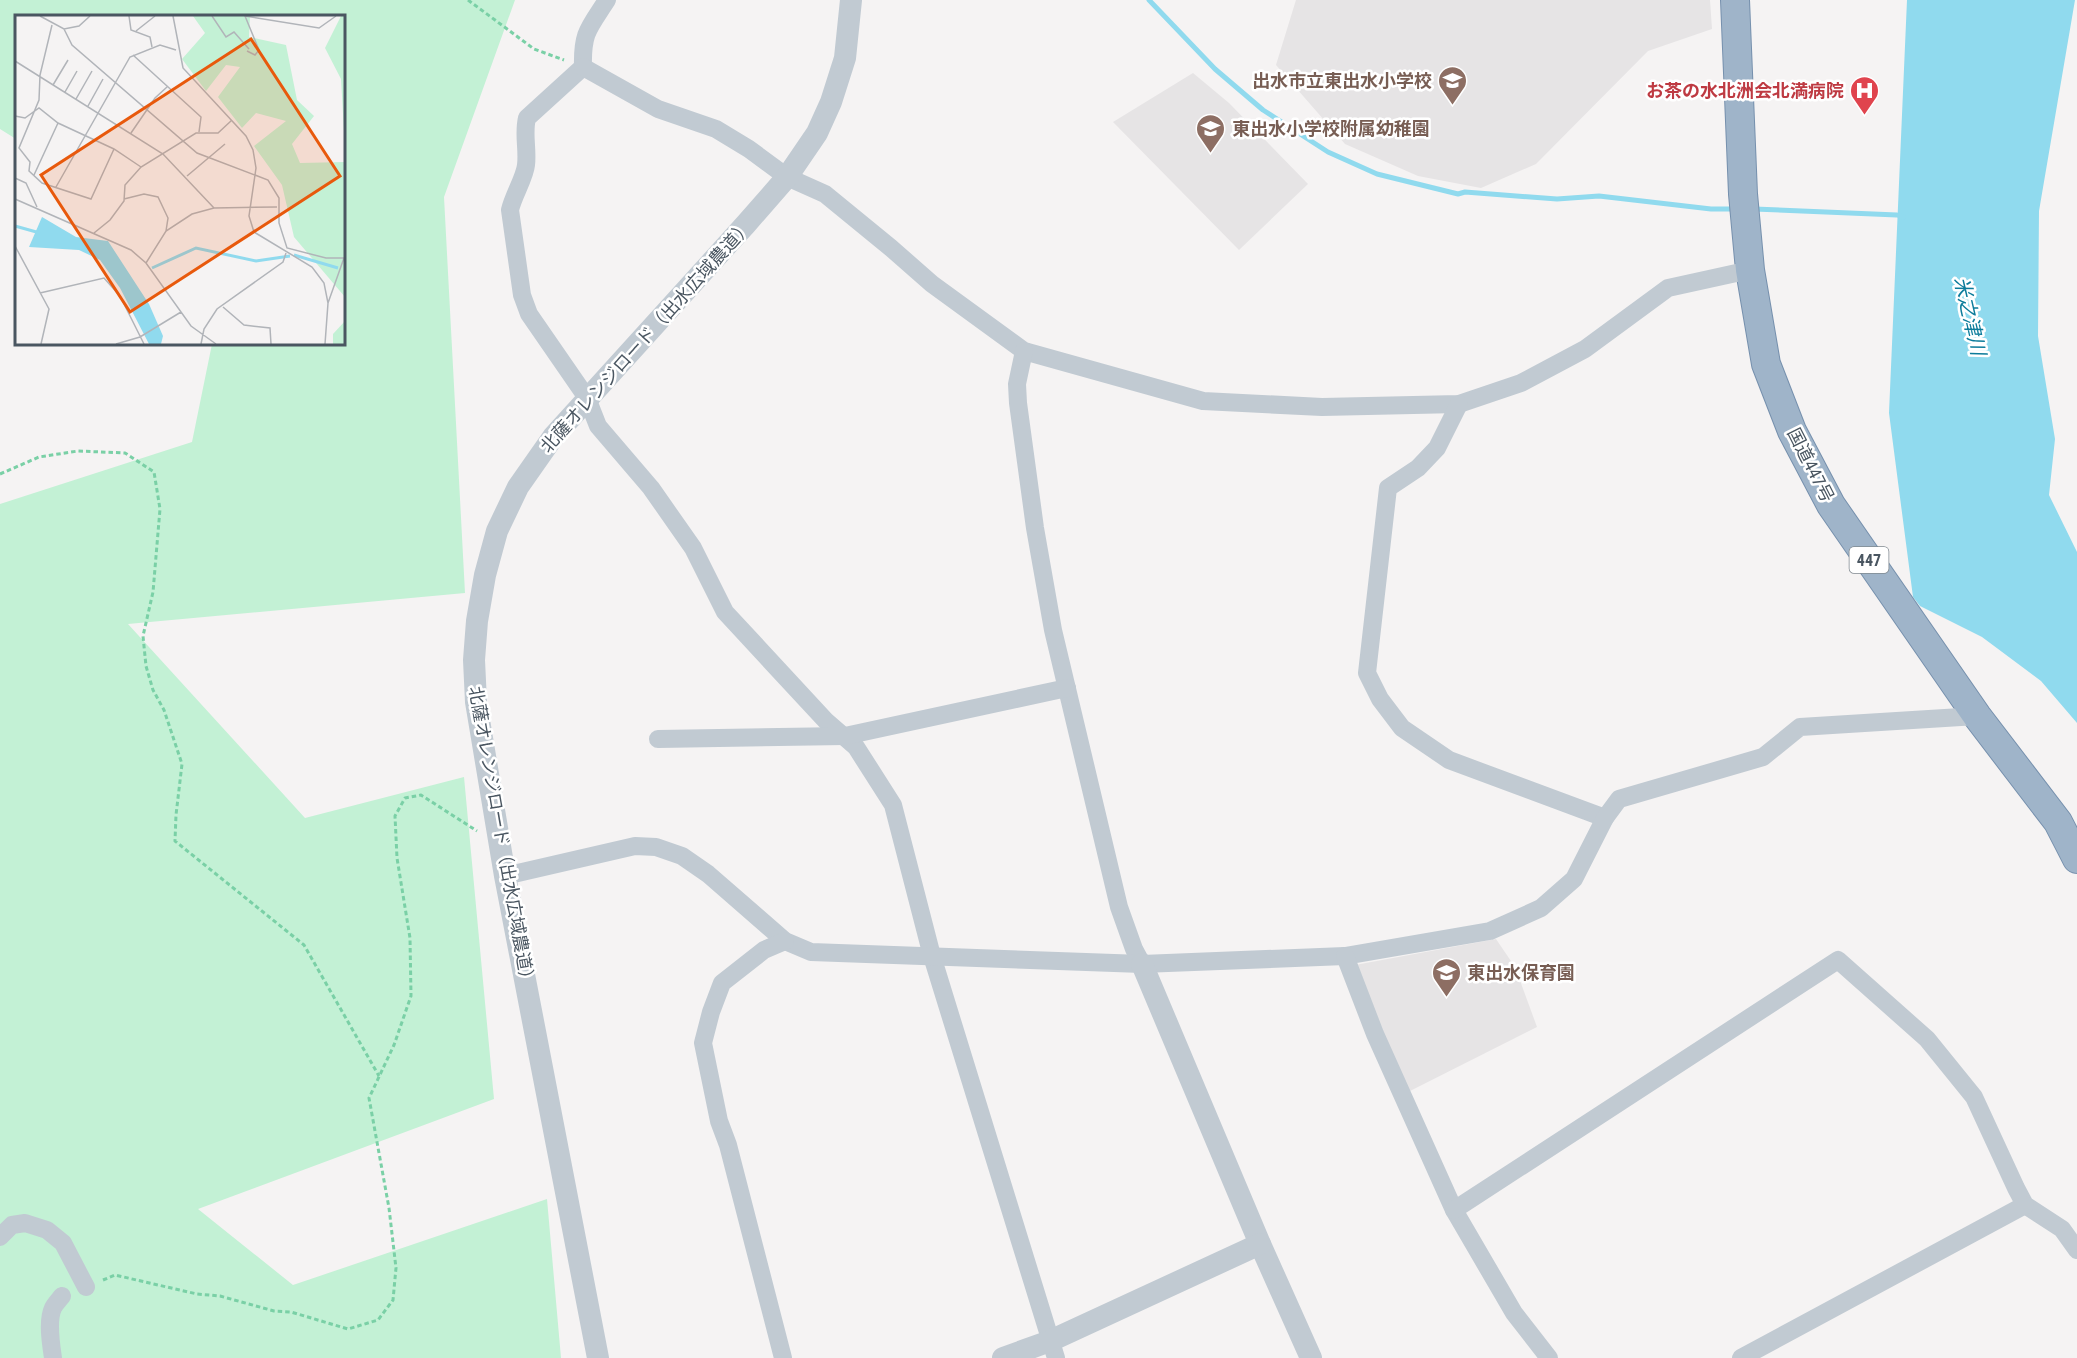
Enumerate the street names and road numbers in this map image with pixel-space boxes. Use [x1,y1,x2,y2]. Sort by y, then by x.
street label: 北薩オレンジロード（出水広域農道） [536,215,756,457]
street label: 国道447号 [1783,424,1839,506]
road number: 447 [1850,547,1888,573]
street label: 北薩オレンジロード（出水広域農道） [465,685,539,989]

